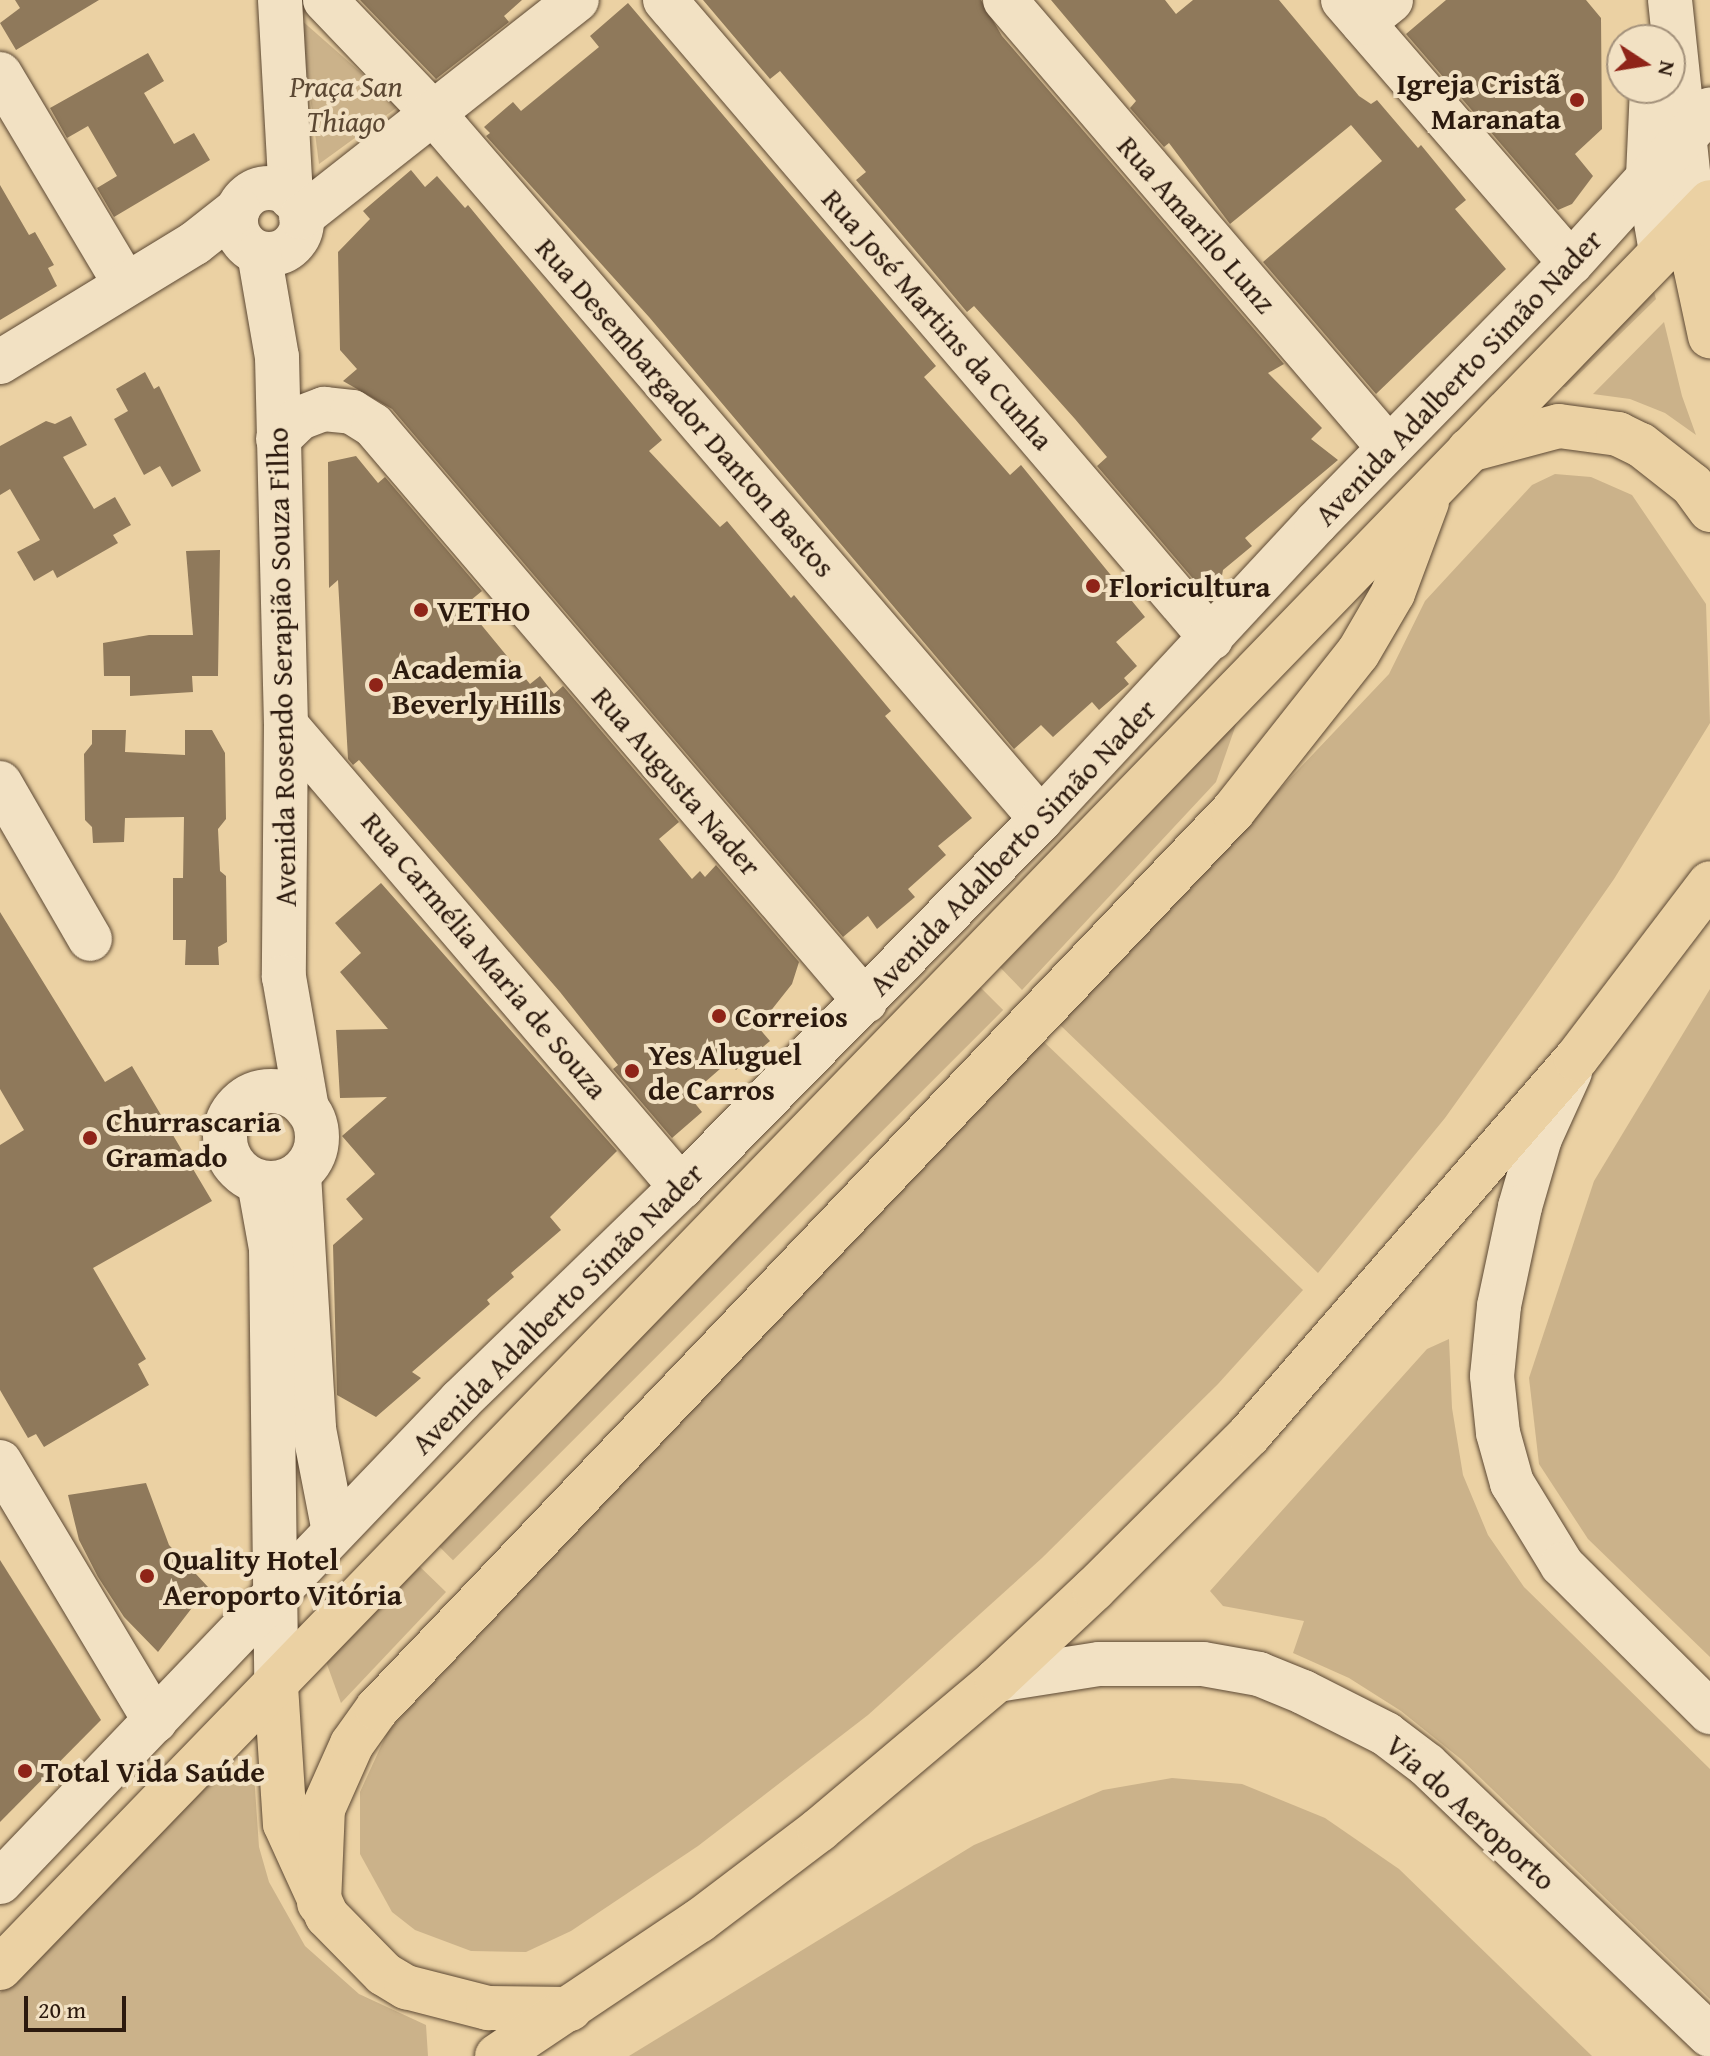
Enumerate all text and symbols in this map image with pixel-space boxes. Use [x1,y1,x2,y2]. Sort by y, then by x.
north arrow [1606,24,1686,104]
text: N [1650,58,1685,79]
place label: Igreja Cristã Maranata [1396,65,1561,136]
park label: Praça San Thiago [289,68,403,138]
marker: Igreja Cristã Maranata [1568,91,1586,109]
street label: Rua Amarilo Lunz [1110,128,1284,320]
street label: Rua José Martins da Cunha [815,181,1061,457]
street label: Avenida Adalberto Simão Nader [1307,221,1609,533]
street label: Rua Desembargador Danton Bastos [529,230,843,584]
street label: Avenida Rosendo Serapião Souza Filho [259,427,303,907]
place label: Floricultura [1109,568,1271,604]
marker: Floricultura [1084,577,1102,595]
place label: VETHO [437,592,531,628]
marker: VETHO [412,601,430,619]
place label: Academia Beverly Hills [392,650,561,720]
marker: Academia Beverly Hills [367,676,385,694]
street label: Rua Augusta Nader [585,679,769,883]
street label: Avenida Adalberto Simão Nader [861,691,1163,1003]
street label: Rua Carmélia Maria de Souza [354,804,616,1106]
place label: Correios [735,998,848,1034]
marker: Correios [710,1007,728,1025]
place label: Yes Aluguel de Carros [648,1036,802,1106]
marker: Yes Aluguel de Carros [623,1062,641,1080]
place label: Churrascaria Gramado [106,1103,281,1174]
marker: Churrascaria Gramado [81,1129,99,1147]
street label: Avenida Adalberto Simão Nader [403,1154,711,1462]
place label: Quality Hotel Aeroporto Vitória [163,1541,402,1612]
marker: Quality Hotel Aeroporto Vitória [138,1567,156,1585]
street label: Via do Aeroporto [1379,1726,1563,1898]
place label: Total Vida Saúde [41,1753,265,1789]
marker: Total Vida Saúde [16,1762,34,1780]
scale bar [28,1980,130,2030]
text: 20 m [38,1992,86,2027]

